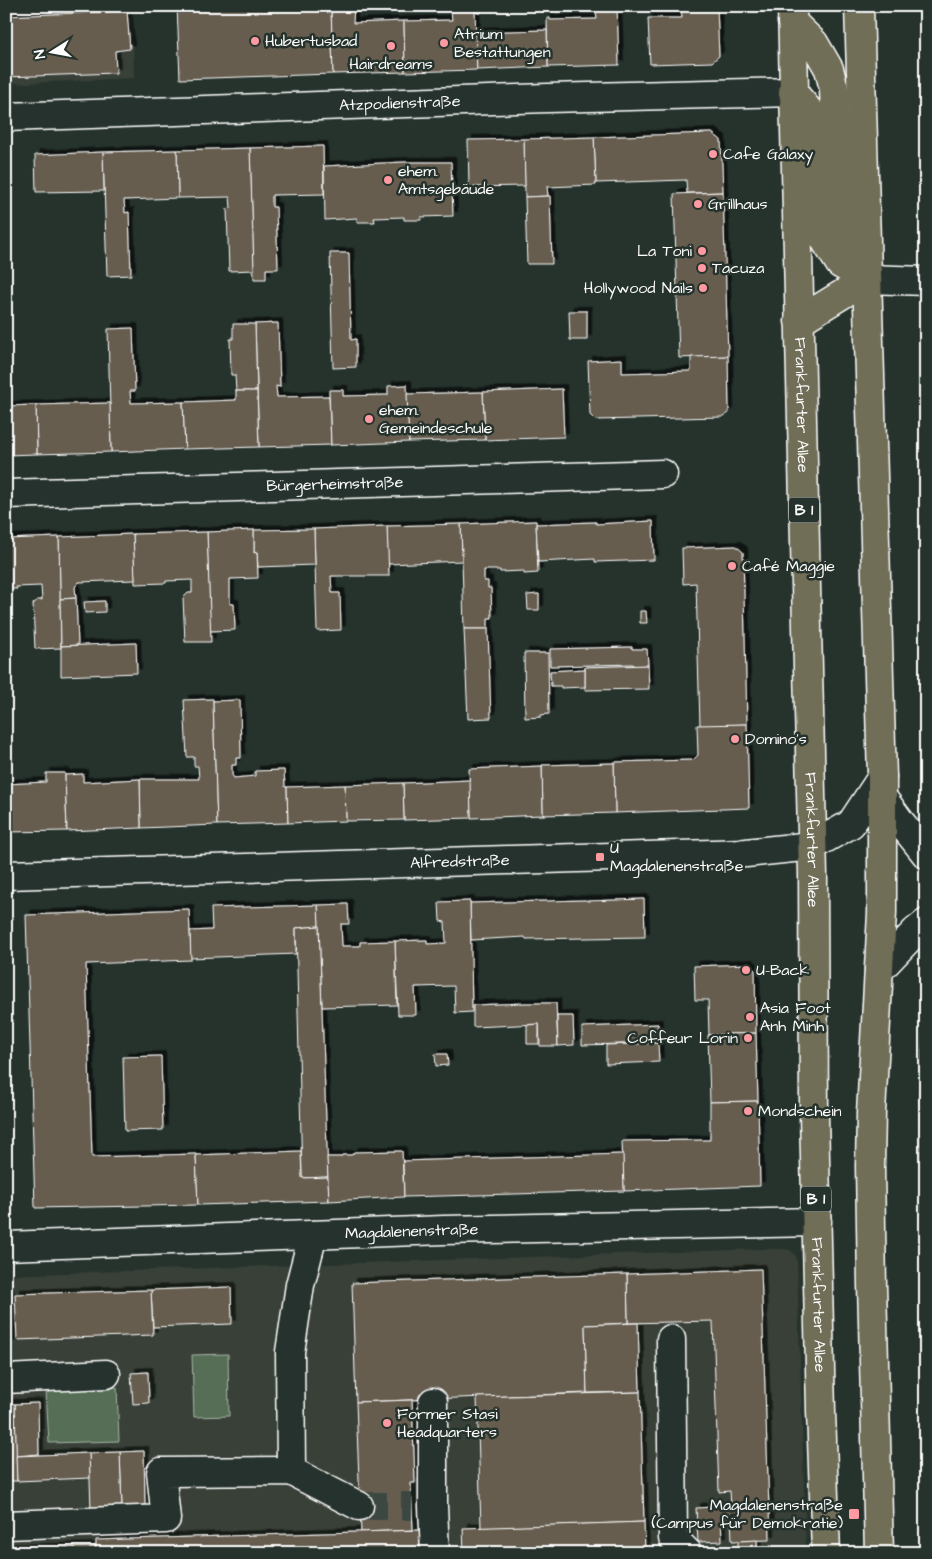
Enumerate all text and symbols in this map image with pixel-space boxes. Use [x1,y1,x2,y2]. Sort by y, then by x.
place label: Atrium Bestattungen [454,23,551,64]
north arrow [28,28,78,78]
place label: Hubertusbad [265,30,357,52]
marker: Hubertusbad [249,35,261,47]
marker: Atrium Bestattungen [438,37,450,49]
marker: Hairdreams [385,40,397,52]
text: N [30,48,51,61]
place label: Hairdreams [349,53,433,75]
street label: Atzpodienstraße [339,90,461,116]
place label: Cafe Galaxy [723,143,813,166]
marker: Cafe Galaxy [707,148,719,160]
place label: ehem. Amtsgebäude [398,160,495,201]
marker: ehem. Amtsgebäude [382,174,394,186]
place label: Grillhaus [708,193,768,215]
marker: Grillhaus [692,198,704,210]
place label: La Toni [637,240,693,262]
marker: La Toni [696,245,708,257]
place label: Tacuza [712,257,764,279]
marker: Tacuza [696,262,708,274]
place label: Hollywood Nails [584,277,693,300]
marker: Hollywood Nails [697,282,709,294]
street label: Frankfurter Allee [789,337,814,473]
place label: ehem. Gemeindeschule [379,399,493,439]
marker: ehem. Gemeindeschule [363,413,375,425]
street label: Bürgerheimstraße [266,471,404,497]
road number: B 1 [789,498,819,522]
place label: Café Maggie [742,555,835,578]
marker: Café Maggie [726,560,738,572]
place label: Domino's [745,728,807,750]
marker: Domino's [729,733,741,745]
street label: Frankfurter Allee [800,772,824,908]
place label: U Magdalenenstraße [610,837,744,878]
street label: Alfredstraße [410,849,510,874]
marker: U Magdalenenstraße [594,851,606,863]
place label: U-Back [756,959,810,981]
marker: U-Back [740,964,752,976]
place label: Asia Foot Anh Minh [760,997,831,1037]
marker: Asia Foot Anh Minh [744,1011,756,1023]
place label: Coffeur Lorin [627,1027,738,1049]
marker: Coffeur Lorin [742,1032,754,1044]
place label: Mondschein [758,1100,842,1122]
marker: Mondschein [742,1105,754,1117]
road number: B 1 [801,1186,831,1212]
street label: Magdalenenstraße [345,1218,479,1245]
street label: Frankfurter Allee [806,1237,831,1373]
place label: Former Stasi Headquarters [397,1403,498,1443]
marker: Former Stasi Headquarters [381,1417,393,1429]
place label: Magdalenenstraße (Campus für Demokratie) [652,1494,843,1534]
marker: Magdalenenstraße (Campus für Demokratie) [847,1507,861,1521]

